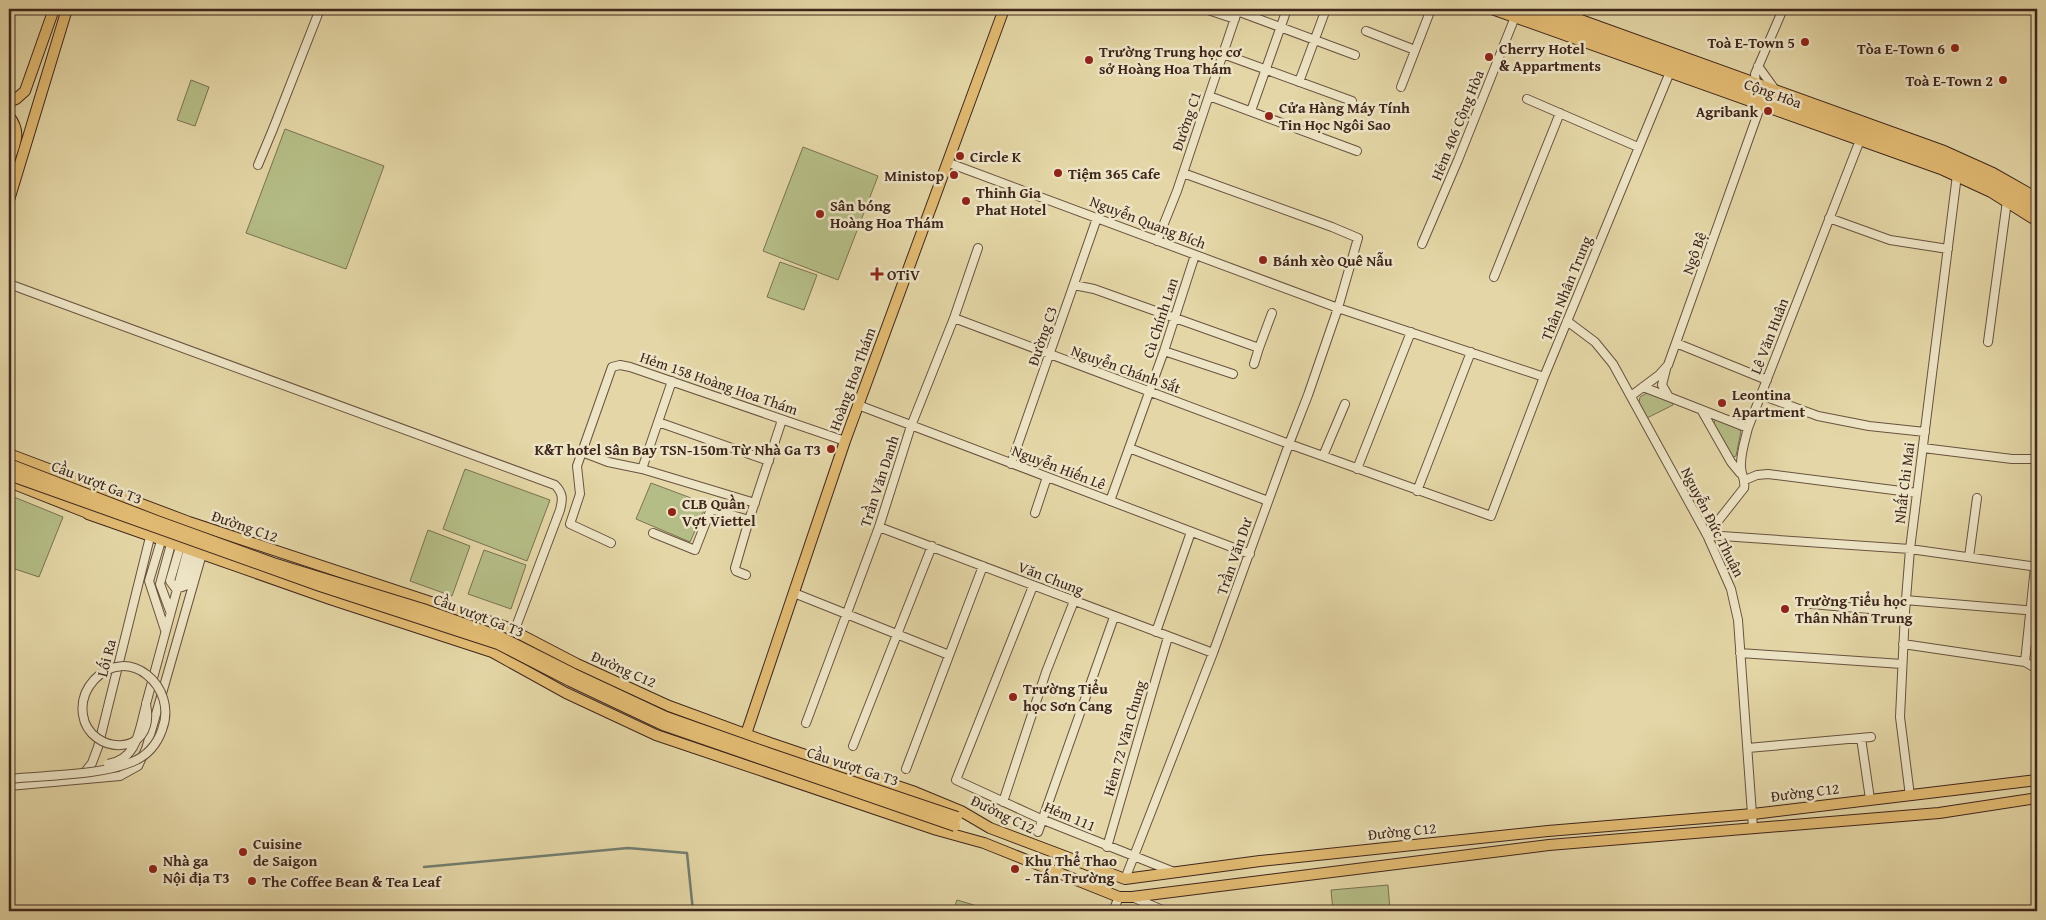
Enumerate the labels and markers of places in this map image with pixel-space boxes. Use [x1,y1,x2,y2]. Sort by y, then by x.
place label: Toà E-Town 5 [1708,32,1795,53]
marker: Toà E-Town 5 [1799,36,1811,48]
place label: Cherry Hotel & Appartments [1499,38,1601,76]
place label: Tòa E-Town 6 [1857,38,1945,59]
place label: Trường Trung học cơ sở Hoàng Hoa Thám [1099,41,1243,79]
marker: Tòa E-Town 6 [1949,42,1961,54]
marker: Cherry Hotel & Appartments [1483,51,1495,63]
marker: Trường Trung học cơ sở Hoàng Hoa Thám [1083,54,1095,66]
place label: Toà E-Town 2 [1906,70,1993,91]
marker: Toà E-Town 2 [1997,74,2009,86]
place label: Cửa Hàng Máy Tính Tin Học Ngôi Sao [1279,97,1410,135]
place label: Agribank [1696,101,1758,122]
marker: Agribank [1762,105,1774,117]
marker: Cửa Hàng Máy Tính Tin Học Ngôi Sao [1263,110,1275,122]
place label: Circle K [970,146,1022,167]
marker: Circle K [954,150,966,162]
place label: Tiệm 365 Cafe [1068,163,1160,184]
place label: Ministop [884,165,944,186]
marker: Tiệm 365 Cafe [1052,167,1064,179]
marker: Ministop [948,169,960,181]
place label: Thinh Gia Phat Hotel [976,182,1047,220]
place label: Sân bóng Hoàng Hoa Thám [830,195,944,233]
marker: Thinh Gia Phat Hotel [960,195,972,207]
marker: Sân bóng Hoàng Hoa Thám [814,208,826,220]
place label: Bánh xèo Quê Nẫu [1273,250,1393,271]
marker: Bánh xèo Quê Nẫu [1257,254,1269,266]
place label: OTiV [887,264,920,285]
marker: OTiV [871,268,883,280]
place label: Leontina Apartment [1732,384,1805,422]
marker: Leontina Apartment [1716,397,1728,409]
place label: K&T hotel Sân Bay TSN-150m Từ Nhà Ga T3 [534,439,821,460]
marker: K&T hotel Sân Bay TSN-150m Từ Nhà Ga T3 [825,443,837,455]
place label: CLB Quần Vợt Viettel [682,493,756,531]
marker: CLB Quần Vợt Viettel [666,506,678,518]
place label: Trường Tiểu học Thân Nhân Trung [1795,590,1913,628]
marker: Trường Tiểu học Thân Nhân Trung [1779,603,1791,615]
place label: Trường Tiểu học Sơn Cang [1023,678,1112,716]
marker: Trường Tiểu học Sơn Cang [1007,691,1019,703]
place label: Cuisine de Saigon [253,833,317,871]
marker: Cuisine de Saigon [237,846,249,858]
place label: Nhà ga Nội địa T3 [163,850,230,888]
place label: Khu Thể Thao - Tấn Trường [1025,850,1117,888]
marker: Nhà ga Nội địa T3 [147,863,159,875]
marker: Khu Thể Thao - Tấn Trường [1009,863,1021,875]
place label: The Coffee Bean & Tea Leaf [262,871,442,892]
marker: The Coffee Bean & Tea Leaf [246,875,258,887]

